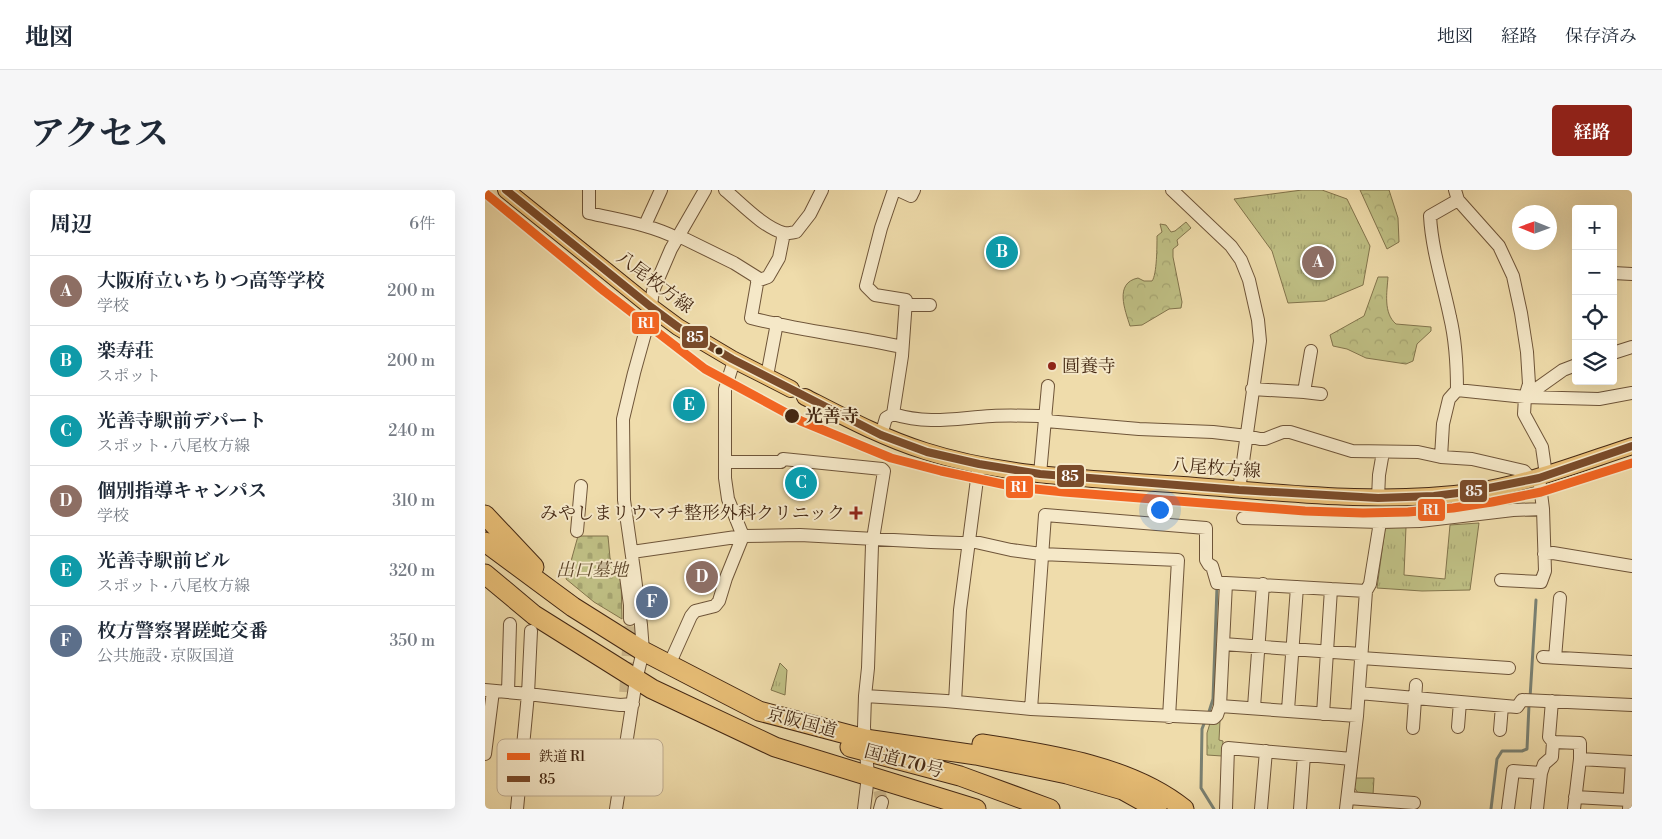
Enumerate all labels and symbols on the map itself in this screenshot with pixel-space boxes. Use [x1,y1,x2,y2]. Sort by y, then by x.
north arrow [1512,205,1557,250]
pin: B [986,233,1018,271]
pin: A [1302,243,1334,281]
street label: 八尾枚方線 [612,246,698,319]
line badge: R1 [631,311,660,335]
text: R1 [637,315,655,333]
line badge: 85 [681,325,709,349]
text: 85 [686,329,704,347]
unlabelled marker [714,346,724,356]
place label: 圓養寺 [1062,355,1116,378]
marker: 圓養寺 [1046,360,1058,372]
pin: E [673,386,705,424]
place label: 光善寺 [805,405,859,428]
marker: 光善寺 [783,407,801,425]
street label: 八尾枚方線 [1170,454,1262,483]
pin: C [785,464,817,502]
line badge: 85 [1056,464,1085,488]
text: 85 [1061,468,1079,486]
line badge: R1 [1005,475,1034,499]
text: R1 [1010,479,1028,497]
line badge: 85 [1459,479,1488,503]
text: 85 [1465,483,1483,501]
your location [1147,497,1173,523]
line badge: R1 [1417,498,1446,522]
place label: みやしまリウマチ整形外科クリニック [540,502,845,525]
text: R1 [1422,502,1440,520]
marker: みやしまリウマチ整形外科クリニック [849,506,863,520]
pin: D [686,558,718,596]
park label: 出口墓地 [556,559,630,582]
pin: F [636,583,668,621]
street label: 京阪国道 [764,702,840,743]
legend [497,739,663,796]
street label: 国道170号 [862,740,946,783]
text: 鉄道 R1 [539,748,586,766]
text: 85 [539,771,556,789]

